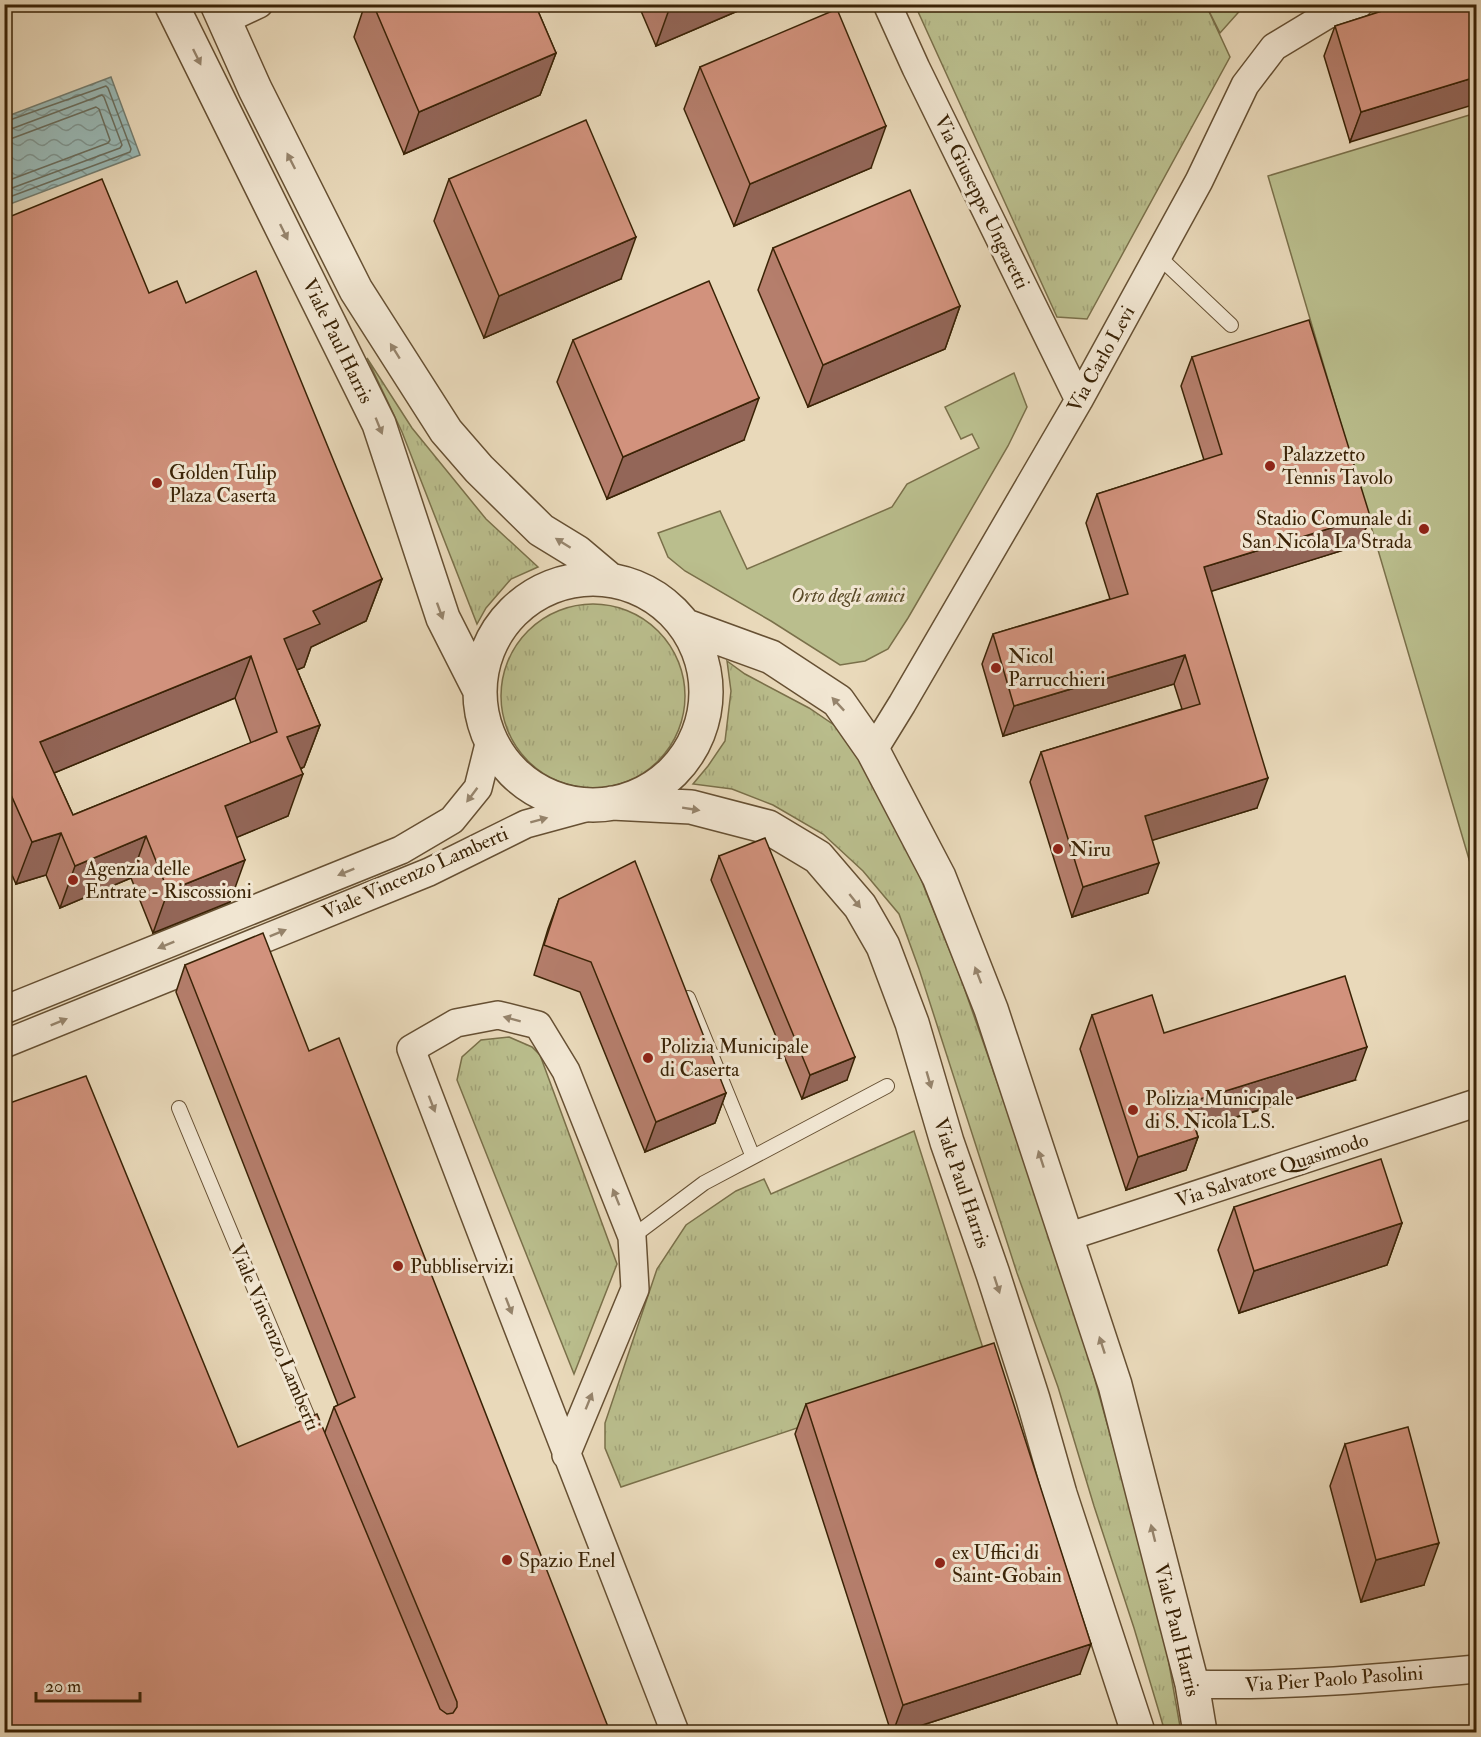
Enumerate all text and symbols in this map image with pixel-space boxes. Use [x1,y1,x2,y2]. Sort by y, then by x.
one-way arrow [192,48,202,66]
street label: Via Giuseppe Ungaretti [928,111,1035,294]
one-way arrow [287,153,296,170]
one-way arrow [279,223,288,240]
street label: Viale Paul Harris [297,274,379,408]
street label: Via Carlo Levi [1062,301,1140,417]
one-way arrow [389,342,400,359]
one-way arrow [374,417,384,435]
place label: Palazzetto Tennis Tavolo [1282,442,1393,490]
marker: Palazzetto Tennis Tavolo [1263,459,1277,473]
place label: Golden Tulip Plaza Caserta [169,460,277,508]
marker: Golden Tulip Plaza Caserta [150,476,164,490]
place label: Stadio Comunale di San Nicola La Strada [1242,506,1413,554]
marker: Stadio Comunale di San Nicola La Strada [1417,522,1431,536]
one-way arrow [555,537,571,548]
park label: Orto degli amici [791,583,906,608]
one-way arrow [436,602,446,620]
place label: Nicol Parrucchieri [1008,644,1106,692]
marker: Nicol Parrucchieri [989,661,1003,675]
one-way arrow [831,696,845,711]
one-way arrow [465,787,478,803]
one-way arrow [682,804,701,813]
one-way arrow [530,815,548,824]
street label: Viale Vincenzo Lamberti [318,821,512,925]
place label: Niru [1070,837,1111,862]
marker: Niru [1051,842,1065,856]
place label: Agenzia delle Entrate - Riscossioni [84,856,252,904]
one-way arrow [337,867,355,877]
marker: Agenzia delle Entrate - Riscossioni [66,873,80,887]
one-way arrow [849,893,862,909]
one-way arrow [269,928,287,937]
one-way arrow [156,940,174,950]
one-way arrow [972,966,982,984]
one-way arrow [503,1013,522,1023]
one-way arrow [50,1017,68,1027]
place label: Polizia Municipale di Caserta [660,1034,809,1082]
marker: Polizia Municipale di Caserta [641,1051,655,1065]
one-way arrow [925,1072,934,1090]
place label: Polizia Municipale di S. Nicola L.S. [1145,1086,1294,1134]
one-way arrow [427,1095,437,1113]
marker: Polizia Municipale di S. Nicola L.S. [1126,1103,1140,1117]
street label: Viale Paul Harris [928,1115,996,1252]
street label: Via Salvatore Quasimodo [1172,1127,1372,1213]
one-way arrow [1036,1150,1045,1168]
one-way arrow [611,1188,621,1206]
street label: Viale Vincenzo Lamberti [224,1240,326,1434]
place label: Pubbliservizi [410,1254,514,1279]
marker: Pubbliservizi [391,1259,405,1273]
one-way arrow [993,1276,1002,1294]
one-way arrow [504,1297,514,1315]
one-way arrow [1097,1335,1106,1353]
one-way arrow [584,1392,594,1410]
one-way arrow [1147,1523,1157,1542]
place label: ex Uffici di Saint-Gobain [952,1540,1062,1588]
place label: Spazio Enel [519,1548,615,1574]
marker: Spazio Enel [500,1553,514,1567]
marker: ex Uffici di Saint-Gobain [933,1556,947,1570]
street label: Viale Paul Harris [1148,1561,1206,1699]
street label: Via Pier Paolo Pasolini [1244,1660,1424,1698]
scale bar [36,1665,140,1703]
text: 20 m [45,1675,81,1698]

